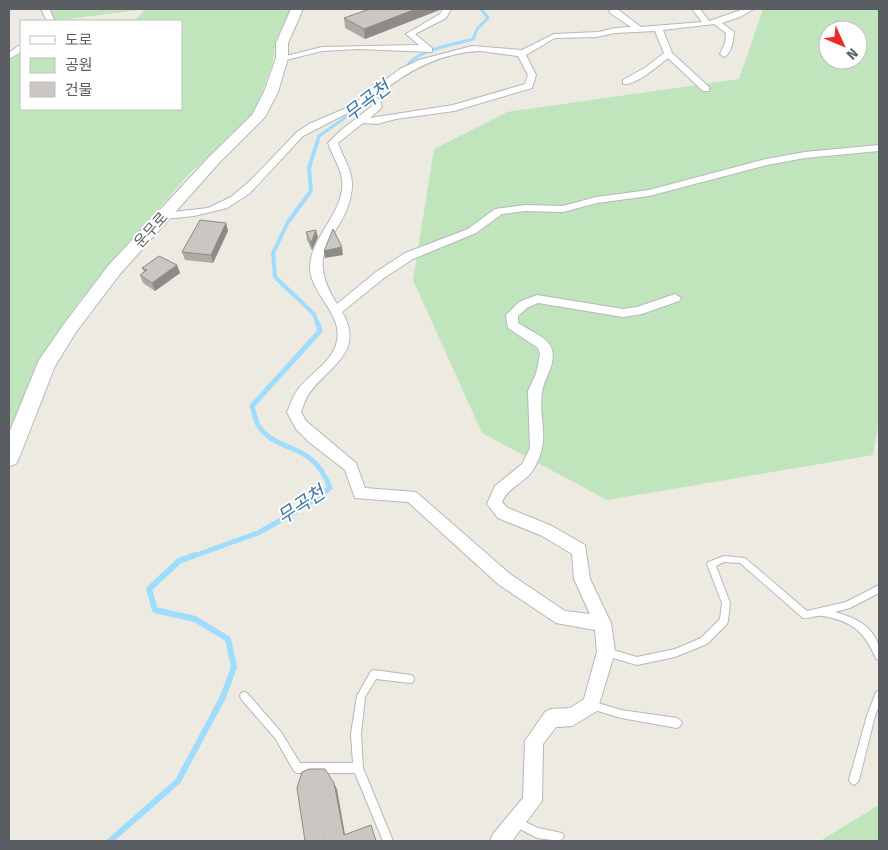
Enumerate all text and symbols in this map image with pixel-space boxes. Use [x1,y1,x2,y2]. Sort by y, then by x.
legend [20,20,182,110]
north arrow [818,20,868,70]
text: 도로 [65,31,93,49]
text: N [843,44,861,63]
text: 공원 [65,56,93,74]
water label: 무곡천 [339,75,396,126]
text: 건물 [65,81,93,99]
street label: 운무로 [130,209,172,251]
water label: 무곡천 [273,480,330,529]

